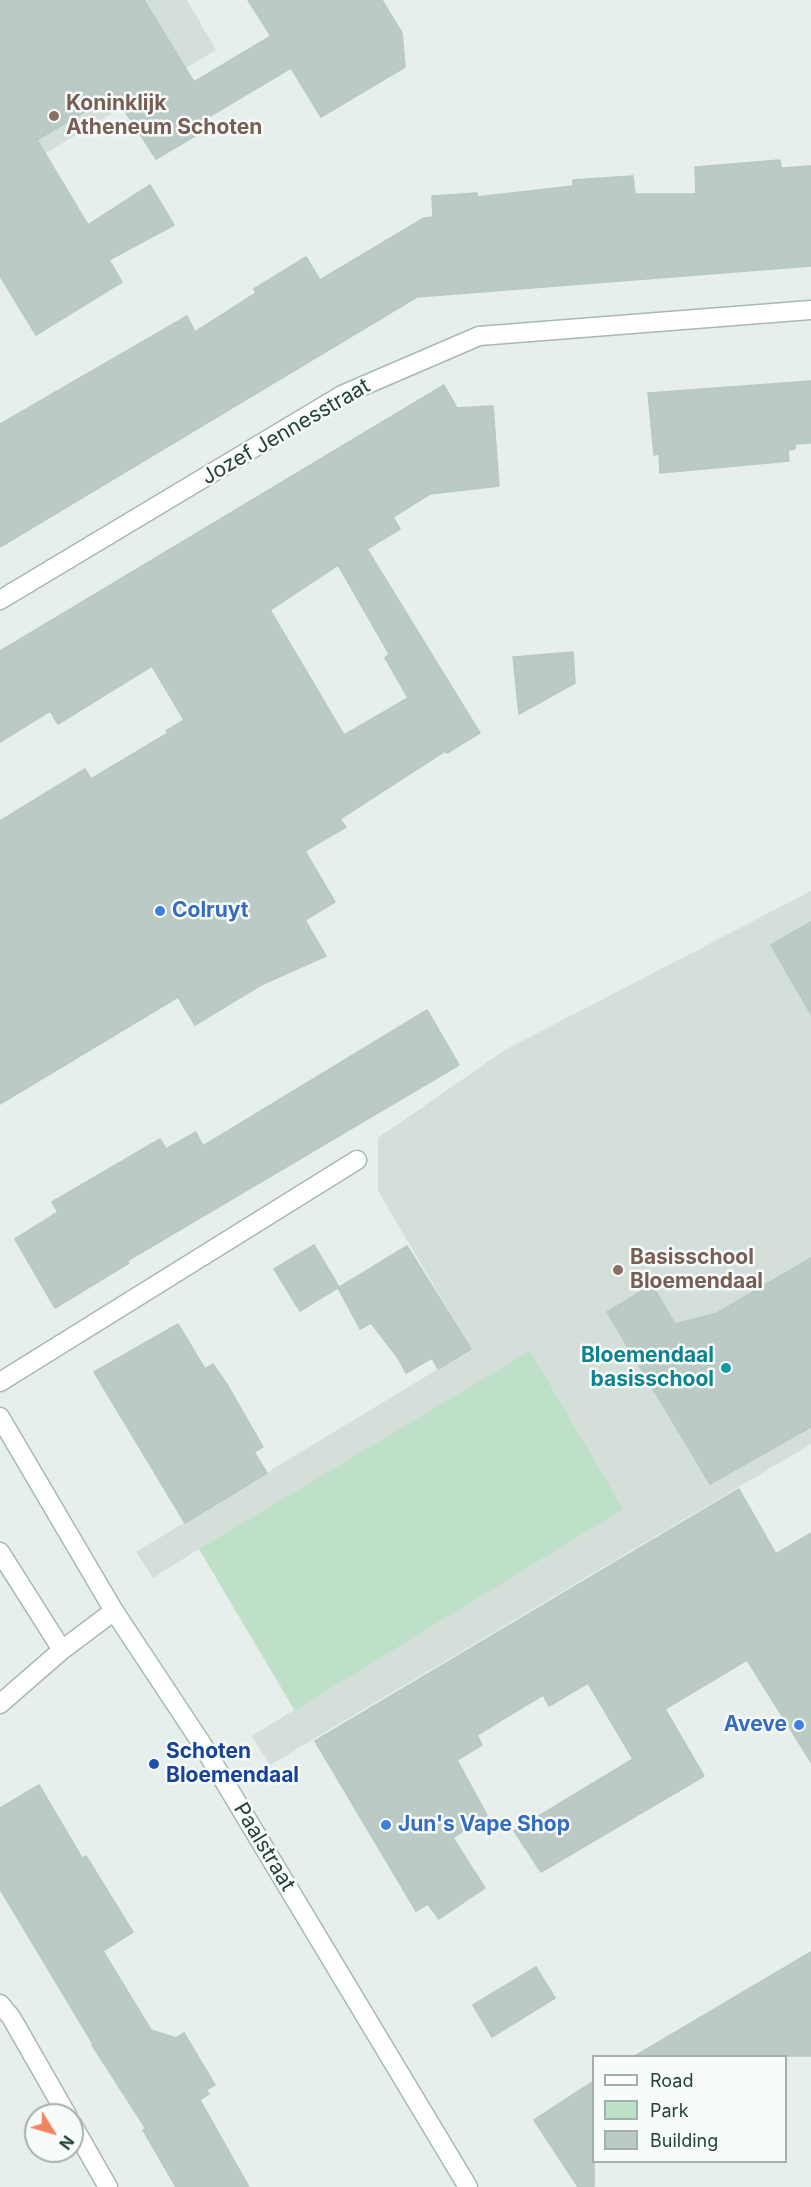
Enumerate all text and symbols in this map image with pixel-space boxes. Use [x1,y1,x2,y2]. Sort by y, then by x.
place label: Koninklijk Atheneum Schoten [66,91,262,141]
marker: Koninklijk Atheneum Schoten [47,109,61,123]
street label: Jozef Jennesstraat [197,374,375,490]
place label: Colruyt [172,898,248,924]
marker: Colruyt [153,904,167,918]
place label: Basisschool Bloemendaal [630,1245,763,1295]
marker: Basisschool Bloemendaal [611,1263,625,1277]
place label: Bloemendaal basisschool [581,1343,714,1393]
marker: Bloemendaal basisschool [719,1361,733,1375]
place label: Aveve [724,1712,787,1738]
marker: Aveve [792,1718,806,1732]
place label: Schoten Bloemendaal [166,1739,299,1789]
marker: Schoten Bloemendaal [147,1757,161,1771]
street label: Paalstraat [228,1798,300,1896]
place label: Jun's Vape Shop [398,1812,570,1838]
marker: Jun's Vape Shop [379,1818,393,1832]
legend [592,2055,787,2163]
text: Road [650,2070,693,2091]
text: Park [650,2100,689,2121]
north arrow [24,2103,84,2163]
text: Building [650,2130,718,2151]
text: N [55,2132,78,2154]

